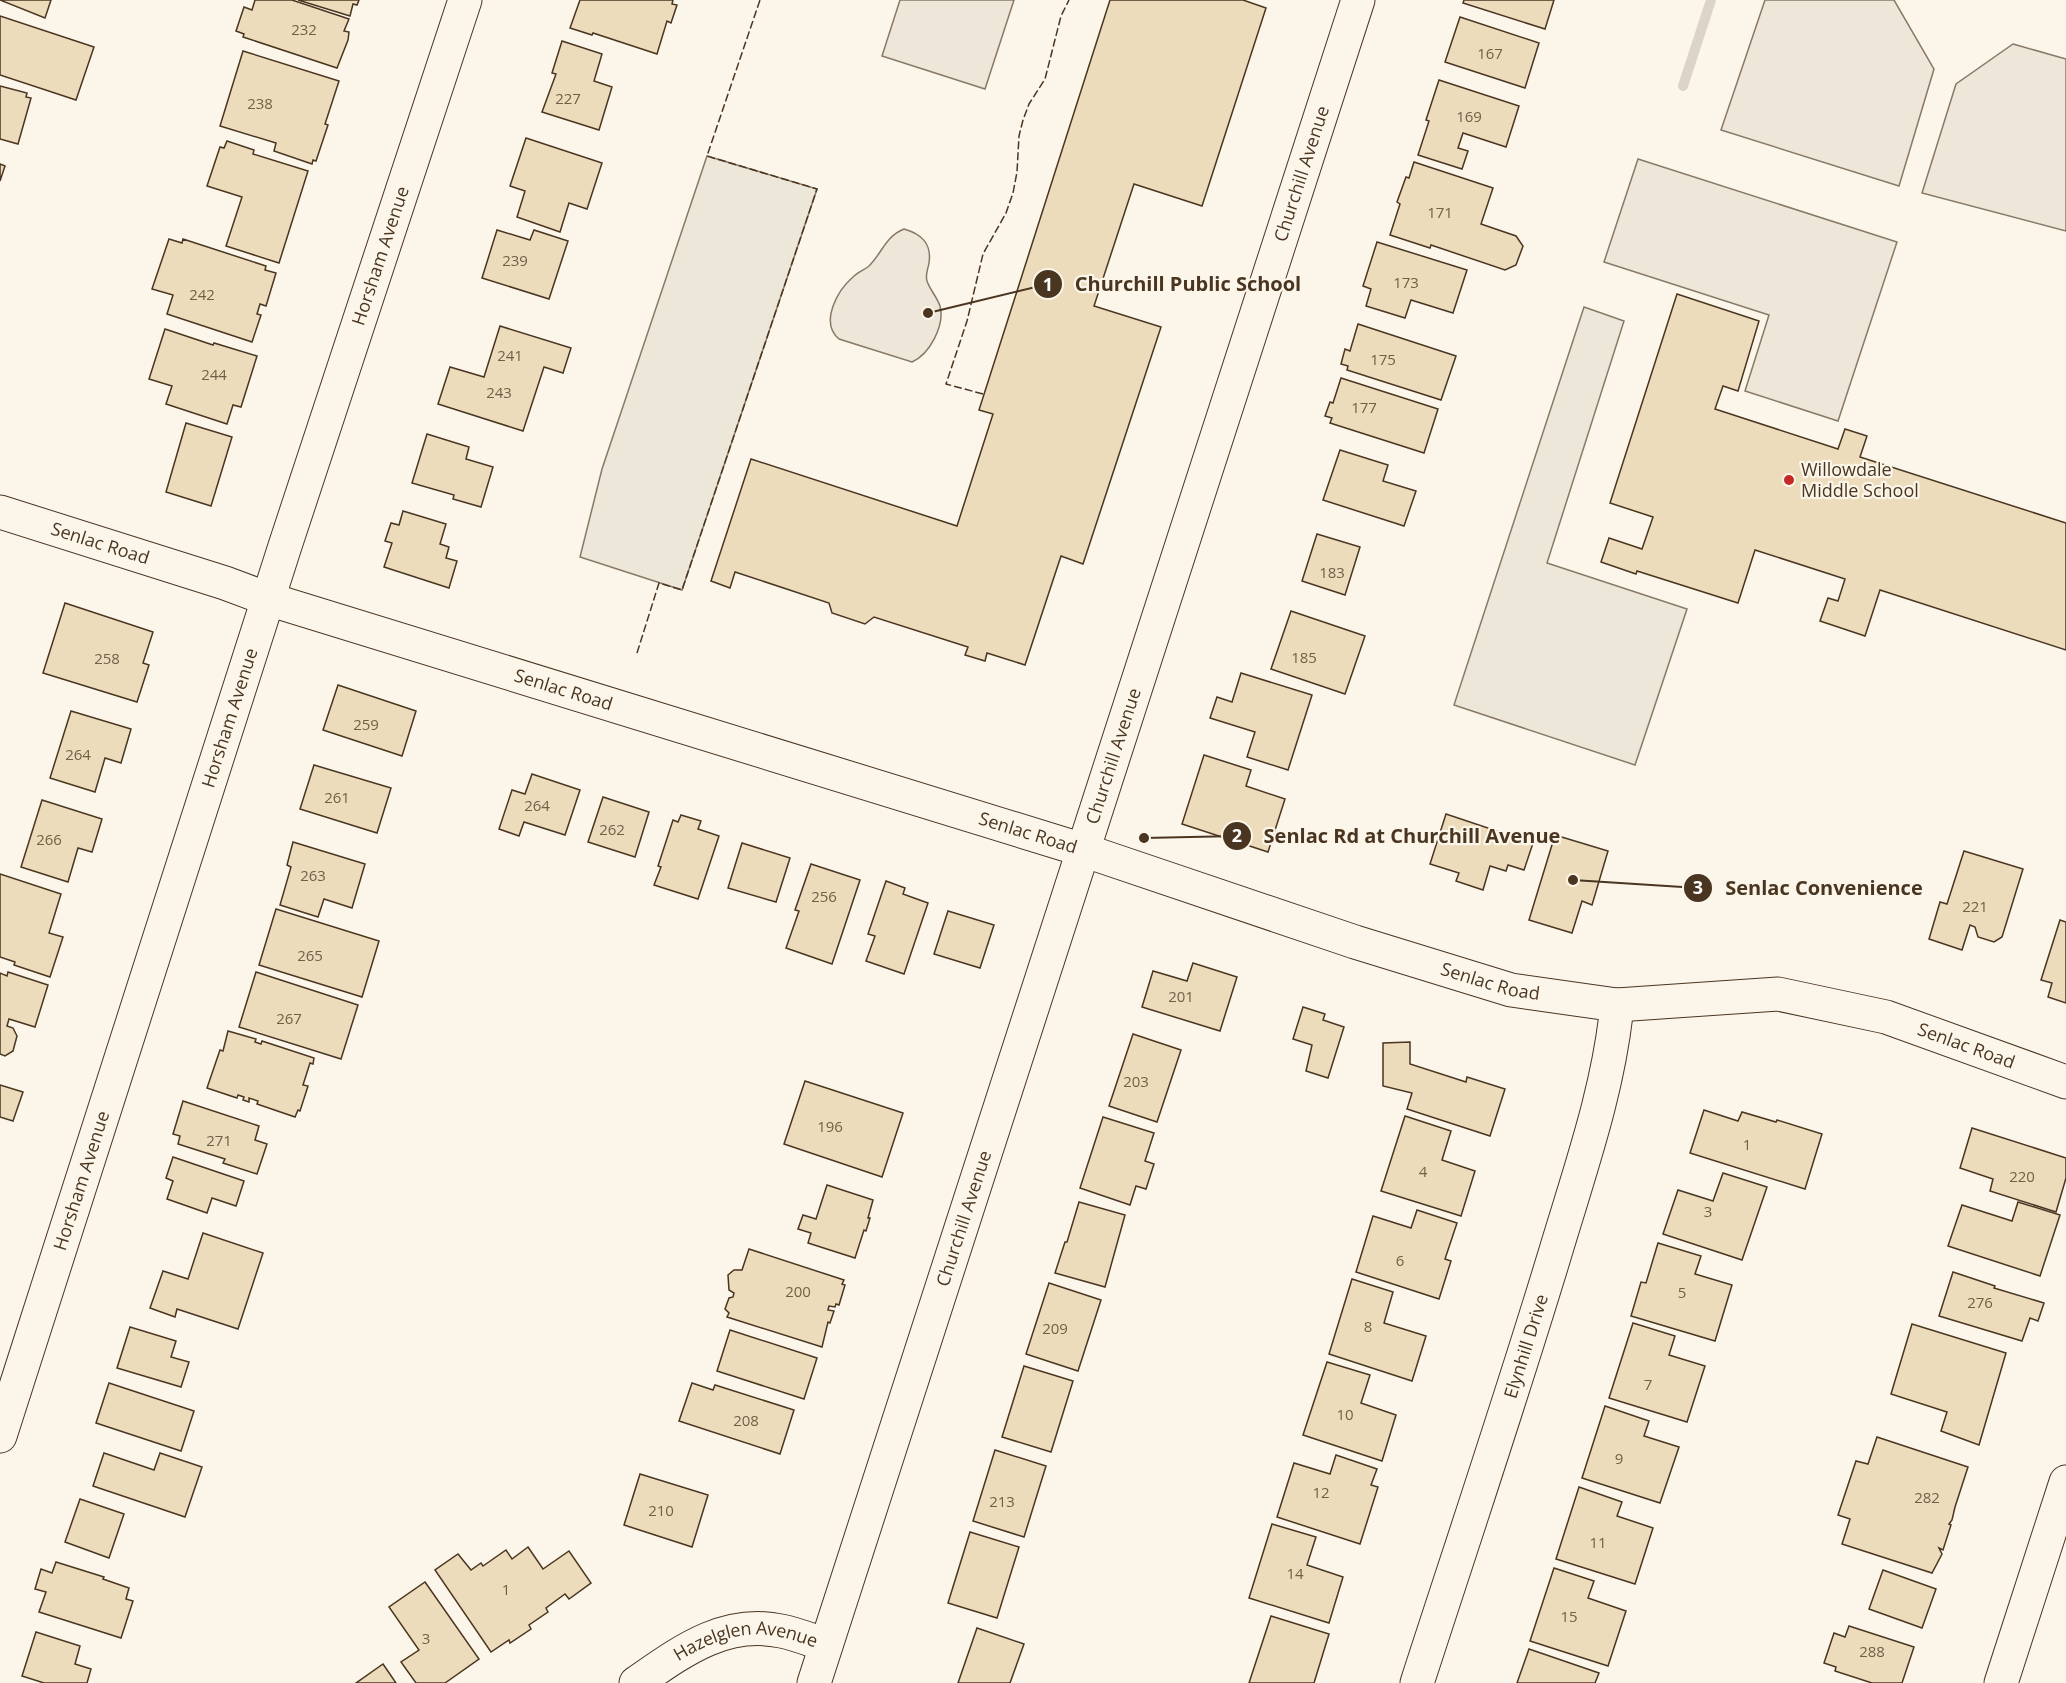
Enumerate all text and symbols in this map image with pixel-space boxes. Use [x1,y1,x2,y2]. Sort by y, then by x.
house number: 232 [291,19,317,39]
house number: 167 [1477,43,1503,63]
house number: 227 [555,88,581,108]
house number: 238 [247,93,273,113]
street label: Churchill Avenue [1268,103,1334,245]
house number: 169 [1456,106,1482,126]
street label: Horsham Avenue [346,183,414,328]
house number: 171 [1427,202,1453,222]
house number: 239 [502,250,528,270]
callout: Churchill Public School [1033,265,1313,303]
text: Churchill Public School [1075,270,1301,297]
text: 1 [1043,272,1053,296]
house number: 173 [1393,272,1419,292]
house number: 242 [189,284,215,304]
house number: 241 [497,345,523,365]
house number: 175 [1370,349,1396,369]
house number: 244 [201,364,227,384]
house number: 243 [486,382,512,402]
house number: 177 [1351,397,1377,417]
place label: Willowdale Middle School [1801,457,1919,502]
marker: Willowdale Middle School [1782,473,1796,487]
street label: Senlac Road [48,516,153,569]
house number: 183 [1319,562,1345,582]
street label: Horsham Avenue [195,645,263,790]
house number: 185 [1291,647,1317,667]
house number: 258 [94,648,120,668]
street label: Senlac Road [512,663,616,716]
street label: Churchill Avenue [1079,685,1146,827]
house number: 259 [353,714,379,734]
house number: 264 [65,744,91,764]
house number: 261 [324,787,350,807]
house number: 264 [524,795,550,815]
street label: Senlac Road [976,806,1080,859]
callout: Senlac Rd at Churchill Avenue [1222,817,1573,855]
house number: 262 [599,819,625,839]
text: Senlac Rd at Churchill Avenue [1264,822,1560,849]
text: 2 [1232,823,1242,847]
house number: 266 [36,829,62,849]
house number: 263 [300,865,326,885]
callout: Senlac Convenience [1683,869,1934,907]
text: Senlac Convenience [1725,874,1923,901]
text: 3 [1693,875,1703,899]
house number: 256 [811,886,837,906]
house number: 221 [1962,896,1988,916]
house number: 265 [297,945,323,965]
street label: Senlac Road [1438,956,1542,1005]
house number: 201 [1168,986,1194,1006]
house number: 267 [276,1008,302,1028]
street label: Senlac Road [1914,1016,2018,1074]
house number: 203 [1123,1071,1149,1091]
street label: Horsham Avenue [47,1108,114,1253]
house number: 196 [817,1116,843,1136]
house number: 271 [206,1130,232,1150]
house number: 1 [1743,1134,1751,1154]
street label: Churchill Avenue [930,1147,996,1289]
house number: 4 [1419,1161,1428,1181]
house number: 220 [2009,1166,2035,1186]
house number: 3 [1704,1201,1712,1221]
house number: 6 [1396,1250,1404,1270]
house number: 200 [785,1281,811,1301]
house number: 5 [1678,1282,1686,1302]
street label: Elynhill Drive [1498,1291,1553,1401]
house number: 276 [1967,1292,1993,1312]
house number: 8 [1364,1316,1372,1336]
house number: 209 [1042,1318,1068,1338]
house number: 7 [1644,1374,1652,1394]
house number: 10 [1336,1404,1354,1424]
house number: 208 [733,1410,759,1430]
house number: 9 [1615,1448,1623,1468]
house number: 12 [1312,1482,1330,1502]
house number: 282 [1914,1487,1940,1507]
house number: 213 [989,1491,1015,1511]
house number: 210 [648,1500,674,1520]
house number: 11 [1589,1532,1607,1552]
house number: 14 [1286,1563,1304,1583]
house number: 1 [502,1579,510,1599]
house number: 15 [1560,1606,1578,1626]
street label: Hazelglen Avenue [669,1615,821,1666]
house number: 3 [422,1628,430,1648]
house number: 288 [1859,1641,1885,1661]

